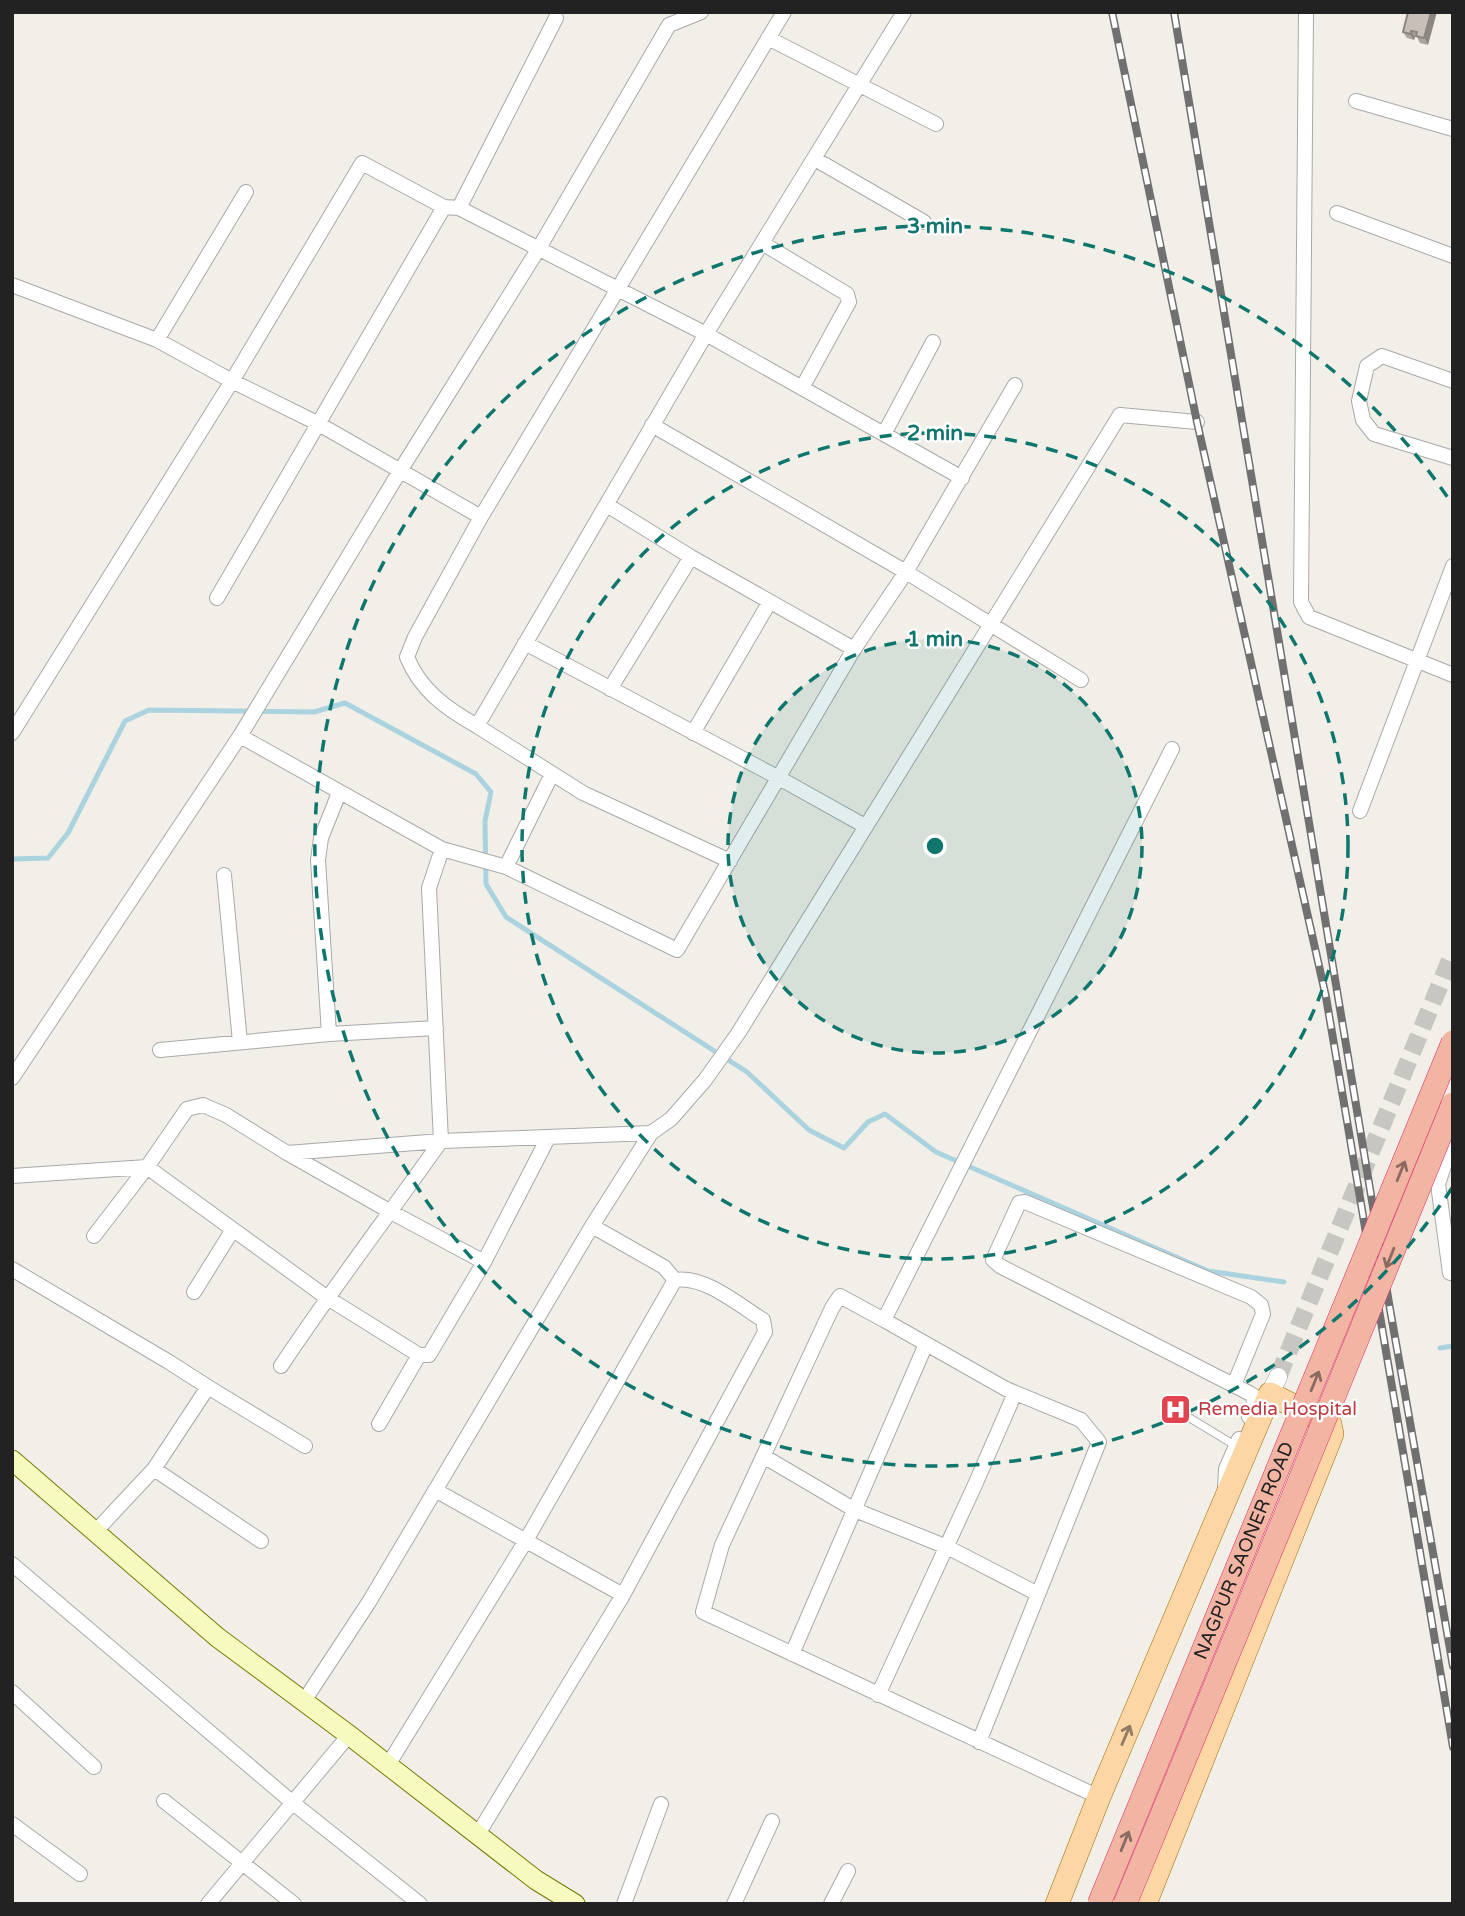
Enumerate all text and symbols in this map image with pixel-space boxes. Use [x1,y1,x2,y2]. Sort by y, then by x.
text: 3 min [907,214,963,239]
text: 2 min [907,421,963,446]
text: 1 min [907,627,963,652]
centre of rings [923,834,947,858]
one-way arrow [1395,1160,1408,1182]
one-way arrow [1383,1247,1396,1269]
one-way arrow [1309,1371,1322,1393]
hospital icon: Remedia Hospital [1158,1392,1192,1426]
place label: Remedia Hospital [1198,1398,1357,1420]
street label: NAGPUR SAONER ROAD [1190,1439,1299,1663]
one-way arrow [1120,1724,1133,1746]
one-way arrow [1119,1830,1132,1852]

